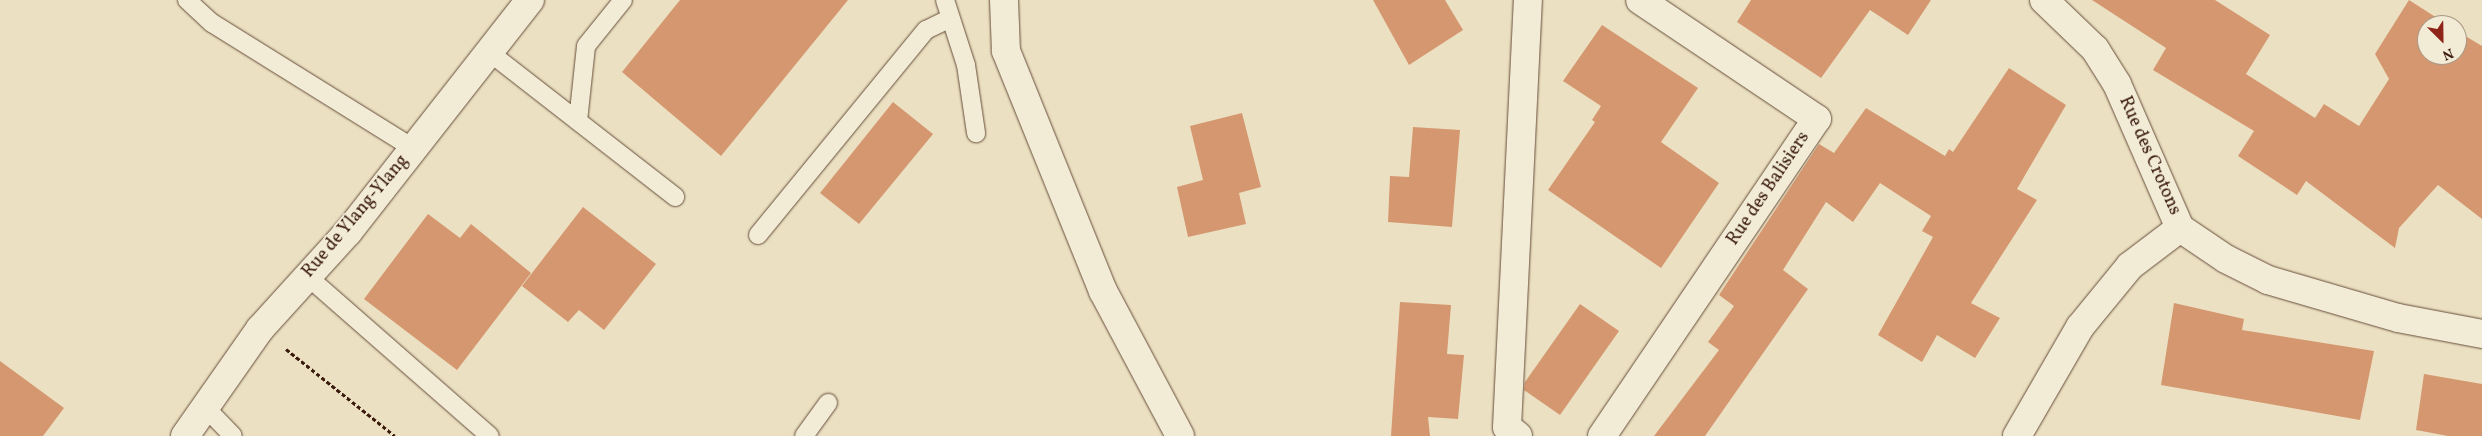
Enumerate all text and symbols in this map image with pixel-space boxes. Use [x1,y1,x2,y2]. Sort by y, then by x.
north arrow [2417,15,2467,65]
text: N [2439,43,2456,64]
street label: Rue des Crotons [2113,93,2185,219]
street label: Rue des Balisiers [1723,128,1815,250]
street label: Rue de Ylang-Ylang [298,151,414,283]

